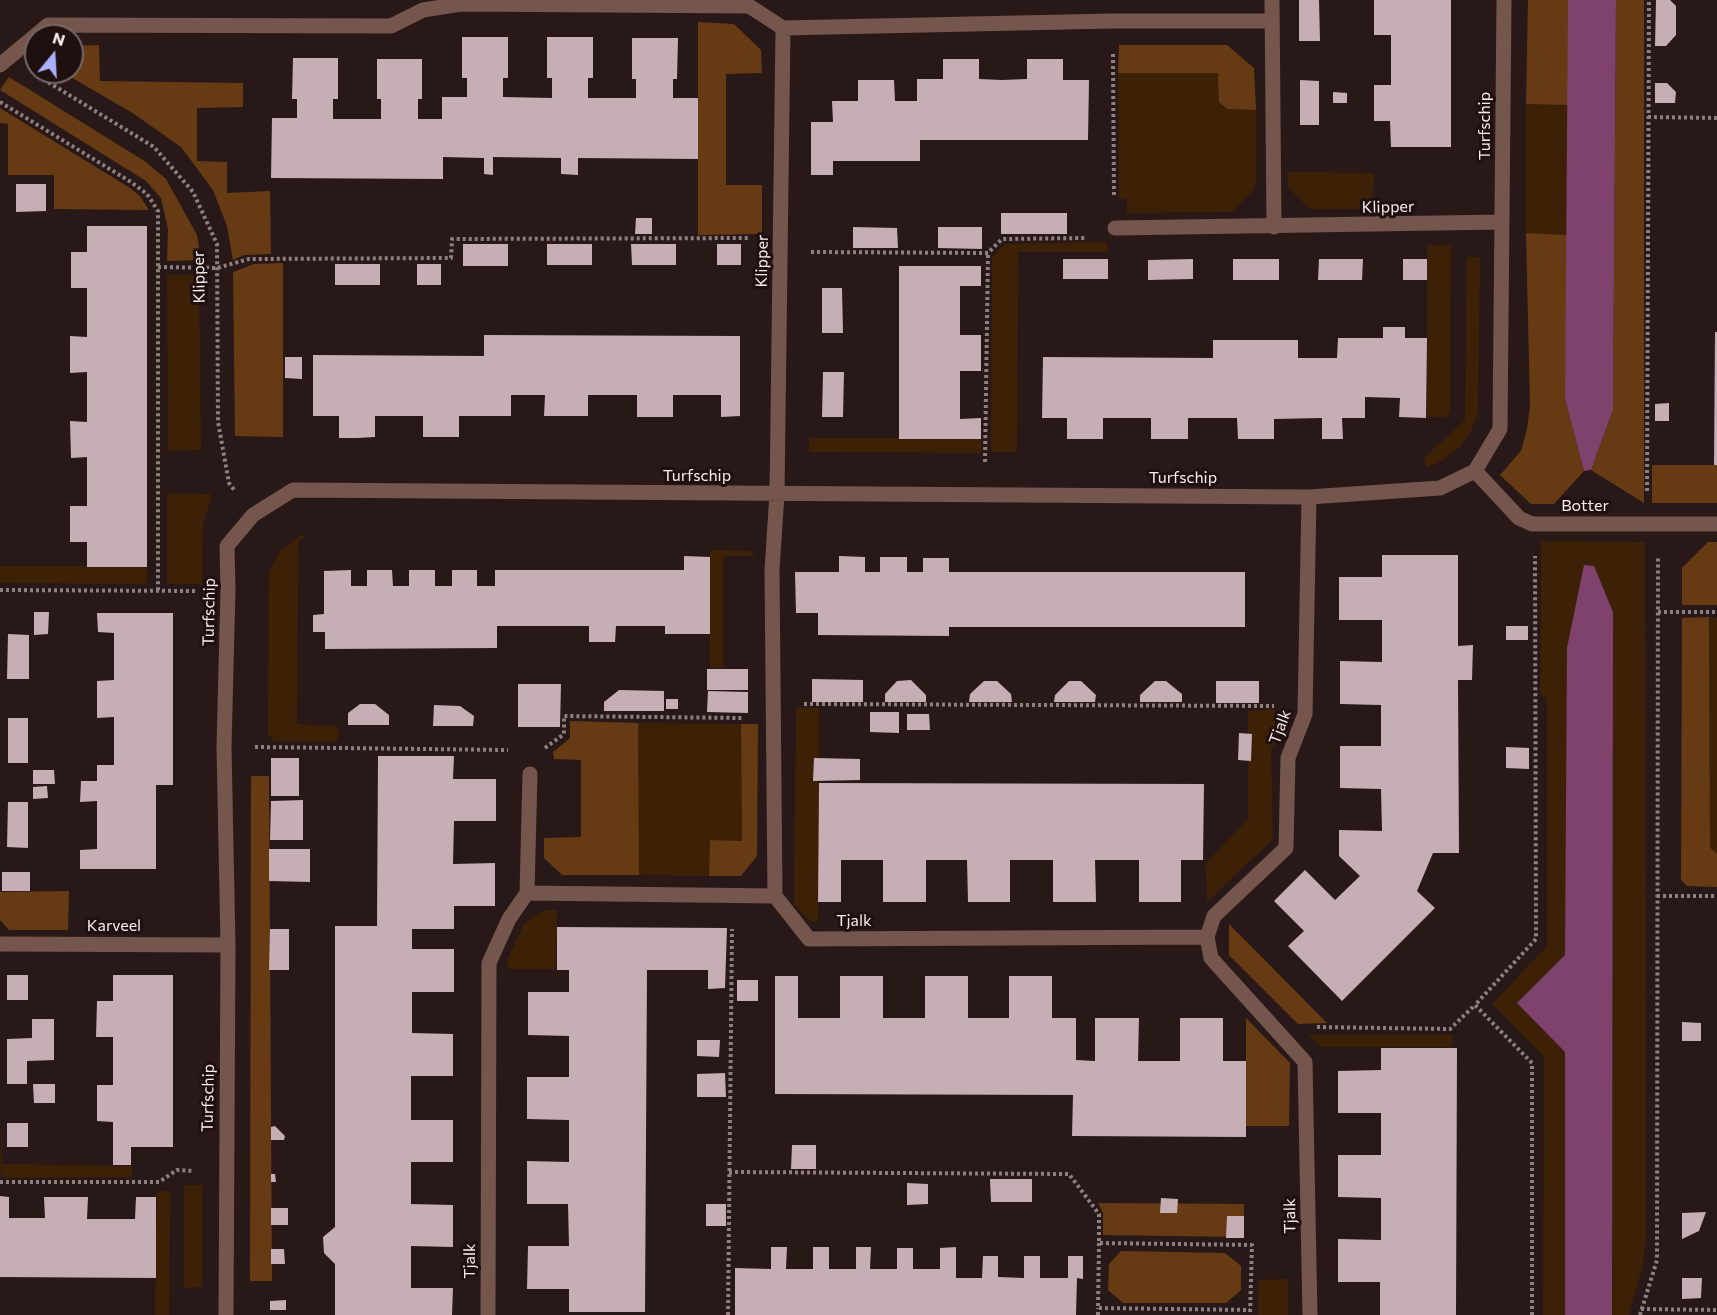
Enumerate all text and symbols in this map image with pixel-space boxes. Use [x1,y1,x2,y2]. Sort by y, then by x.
north arrow [24,24,84,84]
text: N [50,27,68,49]
street label: Turfschip [1475,92,1495,160]
street label: Klipper [1362,197,1414,217]
street label: Klipper [752,235,772,287]
street label: Klipper [189,251,209,303]
street label: Turfschip [663,466,731,486]
street label: Turfschip [1149,468,1217,488]
street label: Botter [1561,496,1609,516]
street label: Turfschip [199,578,219,646]
street label: Tjalk [1265,707,1295,747]
street label: Tjalk [836,911,872,931]
street label: Karveel [87,916,141,936]
street label: Turfschip [198,1064,218,1132]
street label: Tjalk [1280,1198,1300,1234]
street label: Tjalk [460,1243,480,1279]

